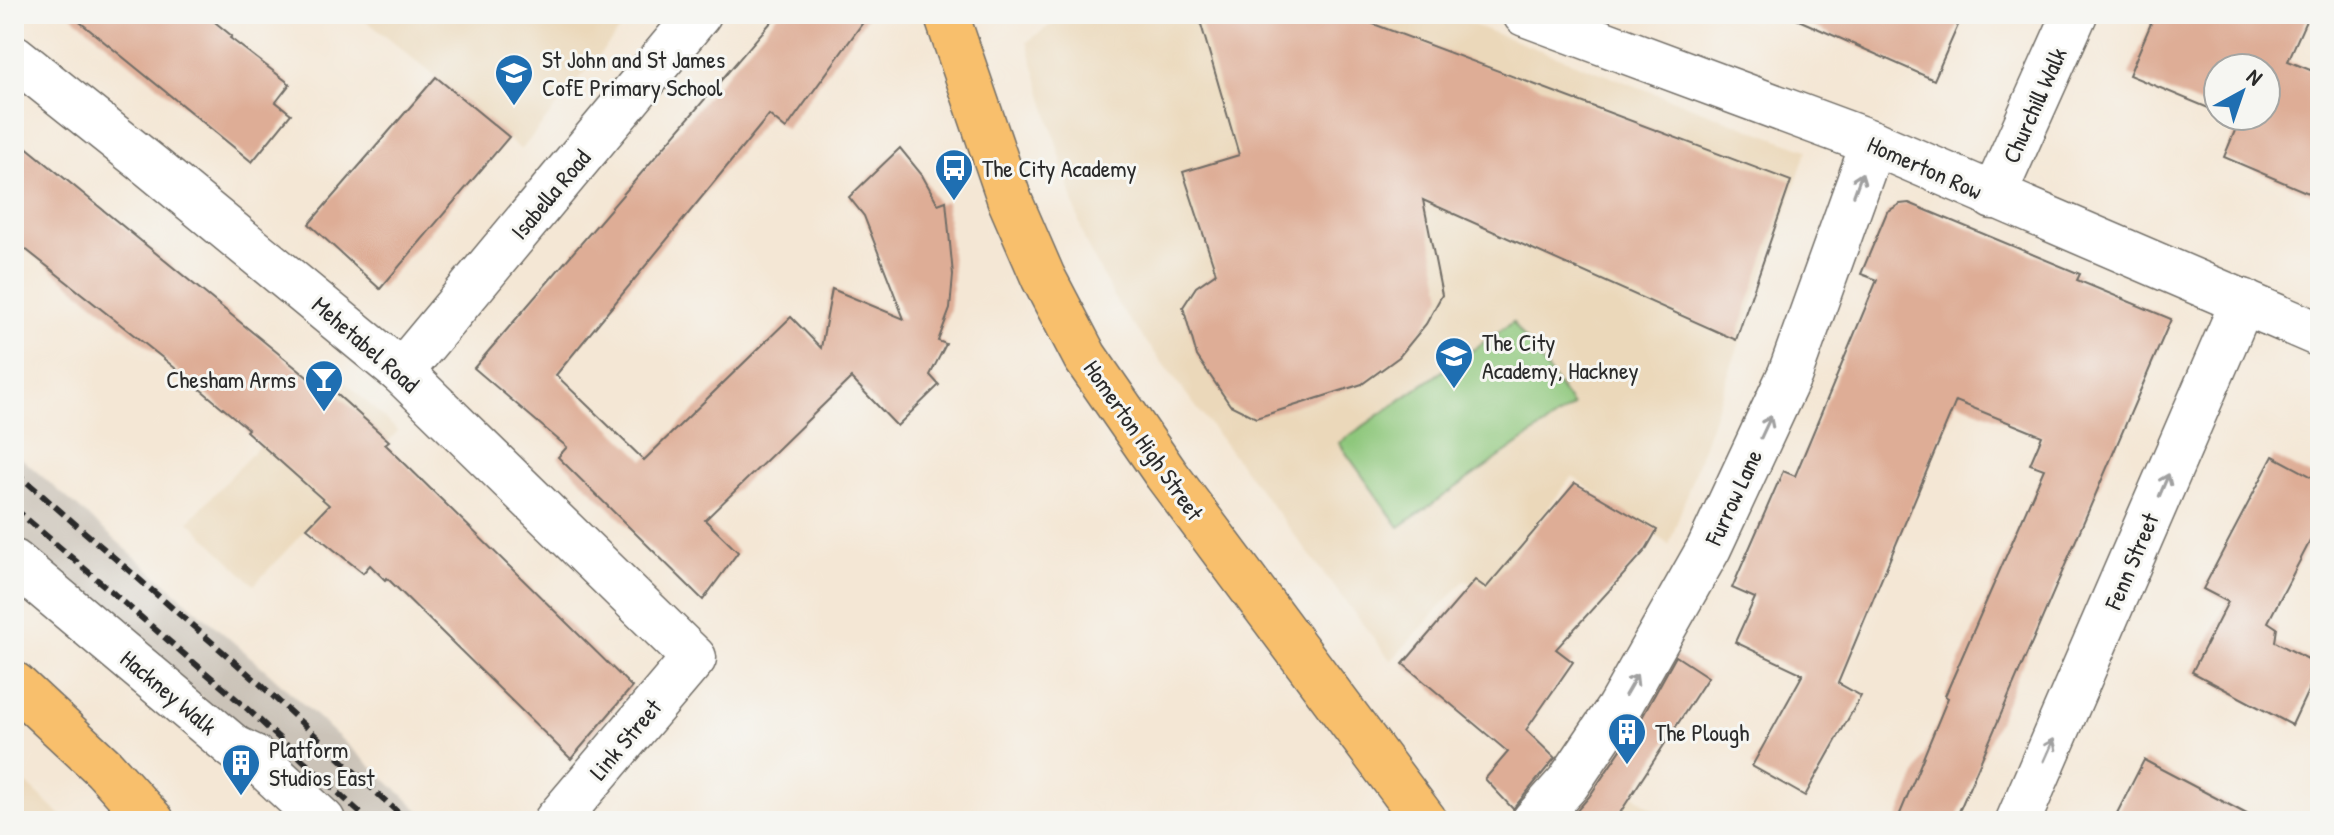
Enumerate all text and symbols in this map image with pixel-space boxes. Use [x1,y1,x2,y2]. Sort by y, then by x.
street label: Churchill Walk [1994,42,2074,168]
place label: St John and St James CofE Primary School [542,43,725,103]
school or university icon: St John and St James CofE Primary School [493,52,535,107]
north arrow [2202,52,2282,132]
text: N [2241,61,2269,92]
street label: Homerton Row [1863,128,1987,206]
street label: Isabella Road [503,142,597,246]
bus stop icon: The City Academy [933,147,975,202]
place label: The City Academy [982,152,1137,184]
one-way arrow [1852,172,1866,197]
street label: Mehetabel Road [306,289,426,399]
place label: The City Academy, Hackney [1482,326,1639,386]
school or university icon: The City Academy, Hackney [1433,335,1475,390]
street label: Homerton High Street [1077,353,1212,527]
bar icon: Chesham Arms [303,358,345,413]
place label: Chesham Arms [166,363,296,395]
one-way arrow [1759,415,1774,439]
street label: Furrow Lane [1696,444,1769,551]
one-way arrow [2158,473,2173,498]
street label: Fenn Street [2096,507,2166,615]
street label: Hackney Walk [114,642,224,742]
one-way arrow [1623,674,1639,697]
street label: Link Street [582,691,669,786]
building icon: The Plough [1606,711,1648,766]
place label: The Plough [1655,716,1749,748]
place label: Platform Studios East [269,733,375,793]
one-way arrow [2043,738,2058,762]
building icon: Platform Studios East [220,742,262,797]

